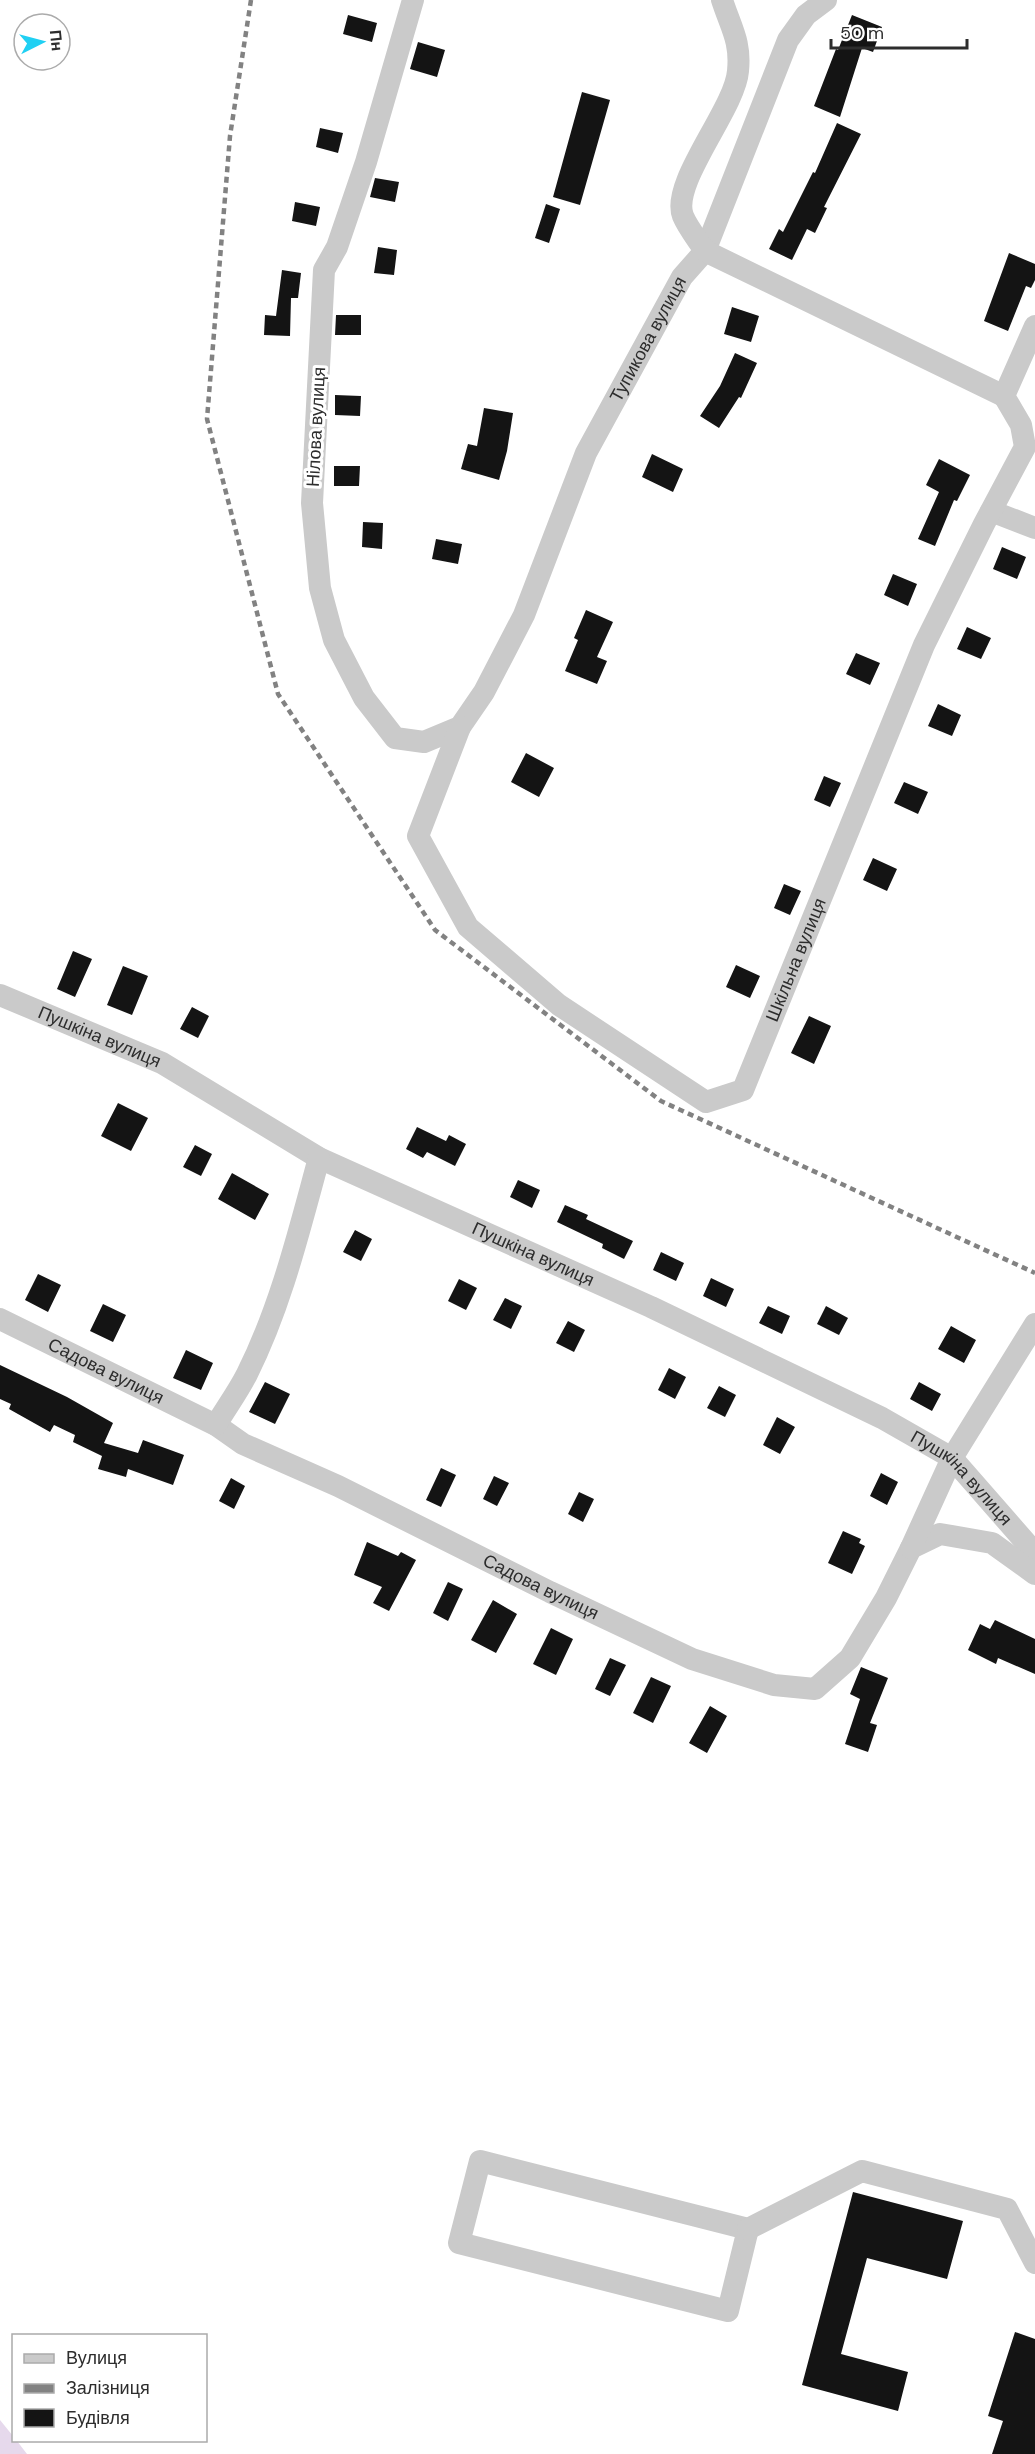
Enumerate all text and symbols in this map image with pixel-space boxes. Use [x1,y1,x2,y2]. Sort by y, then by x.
north arrow [12,12,72,72]
scale bar [831,12,968,50]
text: 50 m [840,21,884,45]
text: Пн [45,29,68,52]
street label: Тупикова вулиця [604,272,692,406]
street label: Нілова вулиця [301,366,331,488]
street label: Шкільна вулиця [760,894,832,1025]
street label: Пушкіна вулиця [34,1000,165,1073]
street label: Пушкіна вулиця [468,1216,598,1292]
street label: Садова вулиця [44,1332,168,1410]
street label: Пушкіна вулиця [906,1425,1017,1530]
street label: Садова вулиця [479,1548,603,1625]
legend [12,2334,207,2442]
text: Вулиця [66,2346,127,2370]
text: Залізниця [66,2376,150,2400]
text: Будівля [66,2406,130,2430]

